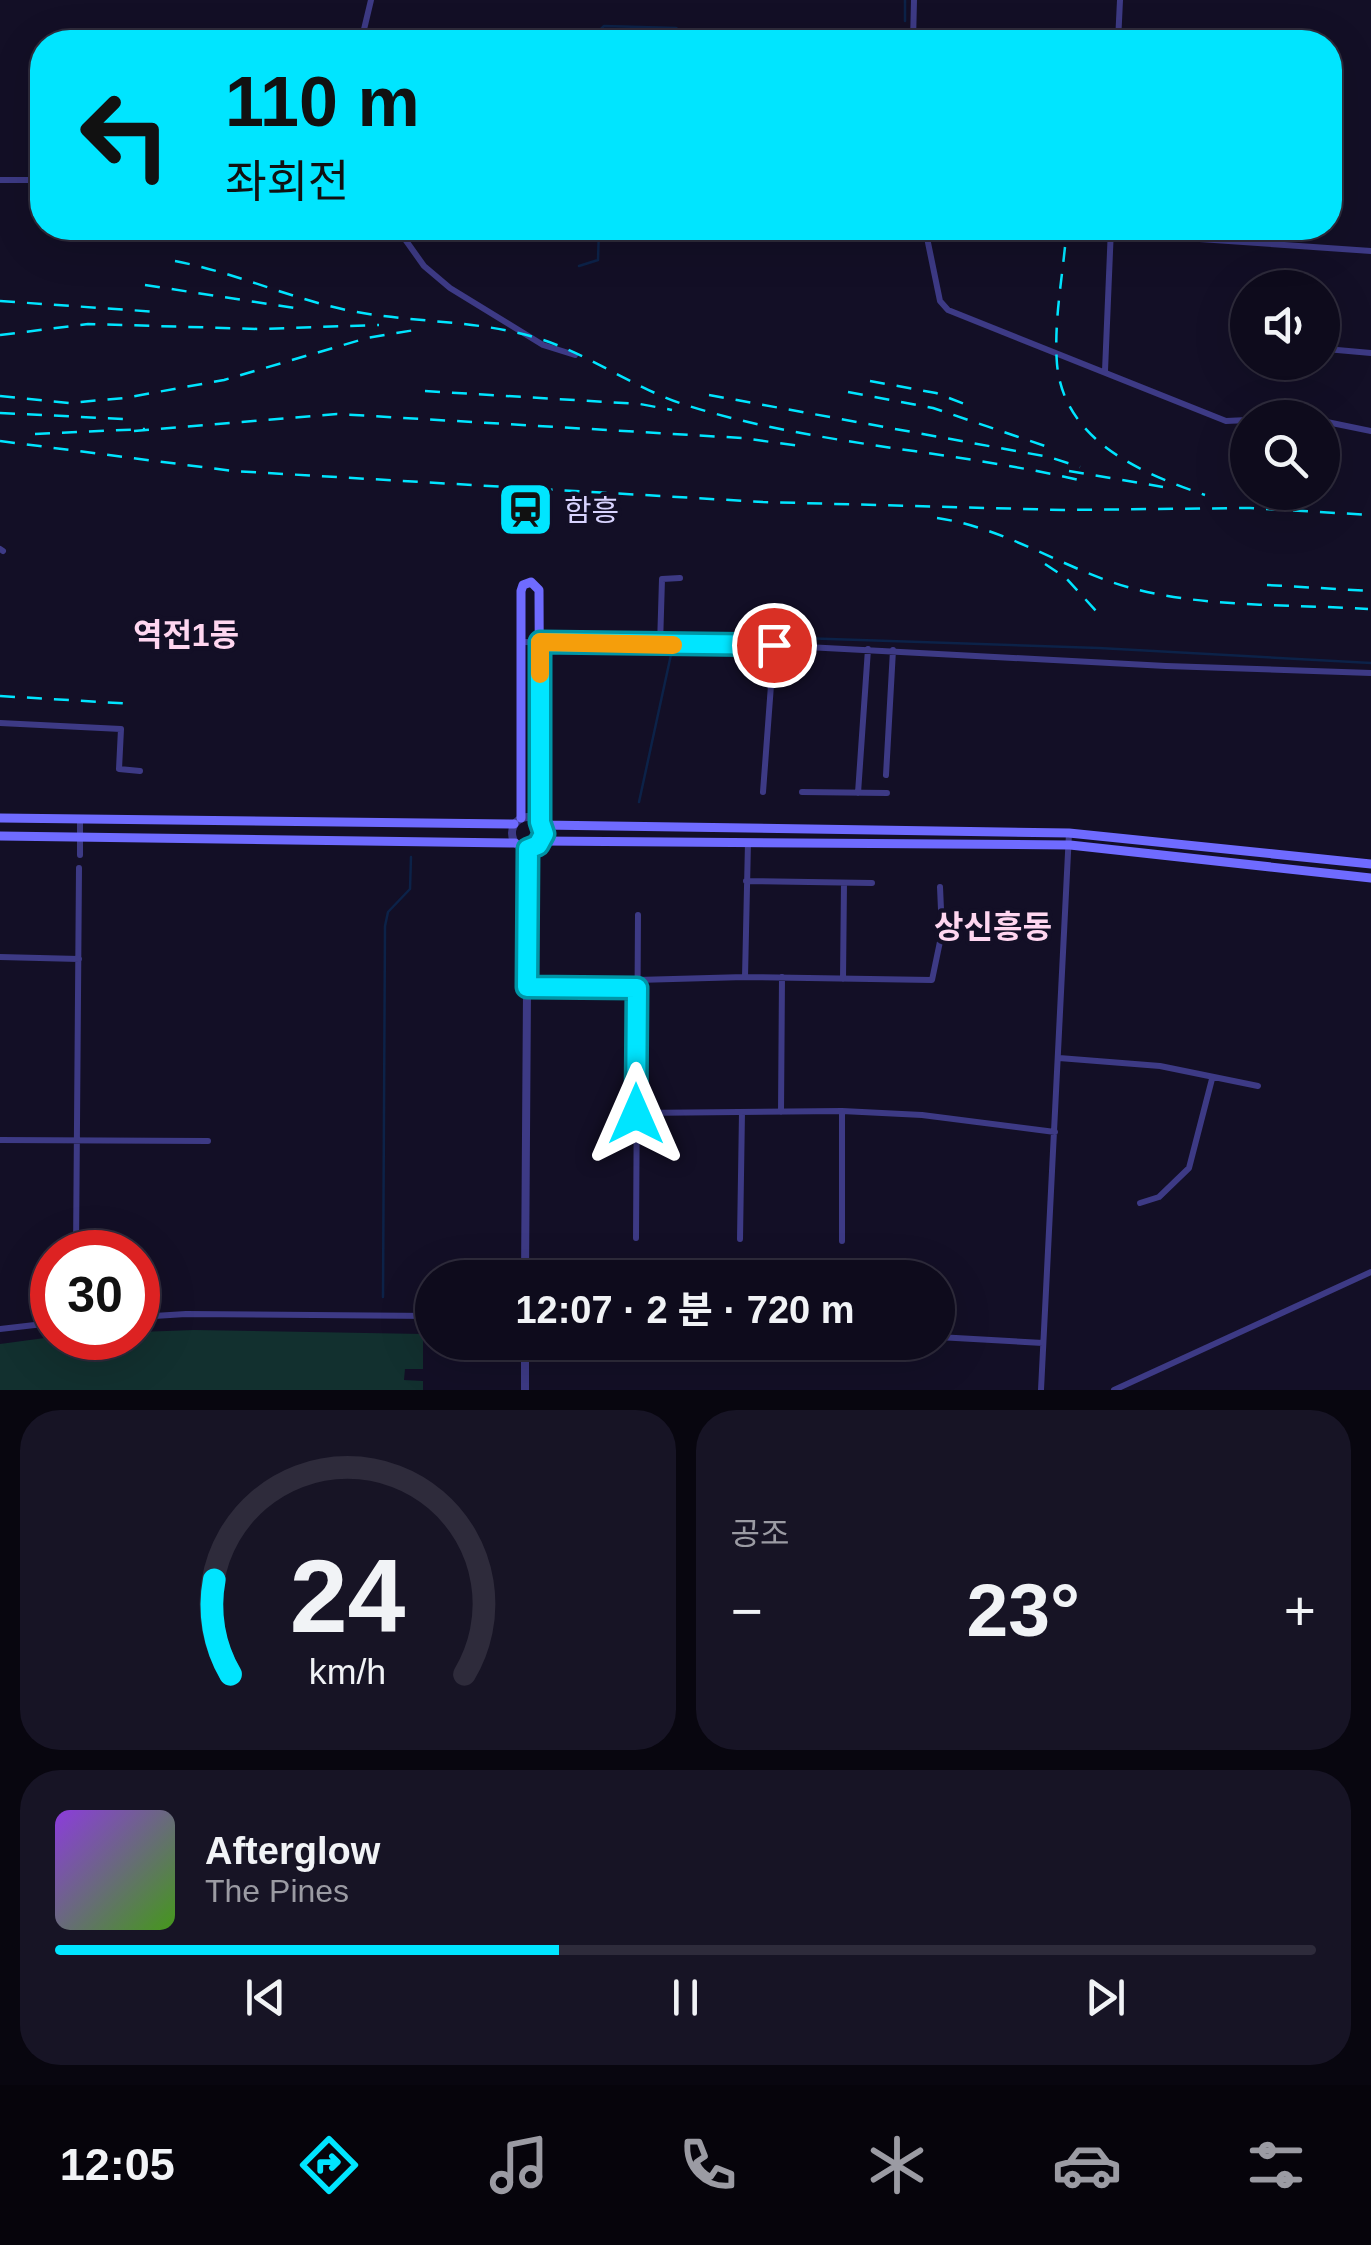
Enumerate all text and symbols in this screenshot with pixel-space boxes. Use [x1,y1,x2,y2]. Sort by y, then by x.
text: 110 m [225,63,420,141]
icon: left [60,70,190,200]
text: 좌회전 [225,156,349,207]
map controls [1230,270,1340,510]
button: sound [1230,270,1340,380]
button: search [1230,400,1340,510]
station icon: 함흥 [495,480,555,540]
place label: 함흥 [564,494,619,527]
pin [732,603,817,688]
district label: 역전1동 [133,617,239,653]
icon: arrive [747,618,802,673]
district label: 상신흥동 [934,909,1052,945]
position arrow [584,1062,688,1166]
speed limit sign: 30 [30,1230,160,1360]
text: 12:07 · 2 분 · 720 m [515,1289,855,1331]
text: 공조 [731,1516,789,1552]
text: 24 [290,1538,406,1654]
text: 23° [967,1568,1080,1652]
text: − [731,1580,763,1642]
text: + [1284,1580,1316,1642]
text: km/h [309,1652,386,1692]
text: Afterglow [205,1830,380,1872]
text: The Pines [205,1873,349,1909]
icon: previous [238,1970,293,2025]
icon: pause [658,1970,713,2025]
icon: next [1078,1970,1133,2025]
icon: directions [294,2130,364,2200]
icon: music [484,2130,554,2200]
icon: phone [673,2130,743,2200]
icon: climate [862,2130,932,2200]
icon: car [1052,2130,1122,2200]
icon: filters [1241,2130,1311,2200]
text: 12:05 [60,2139,175,2190]

